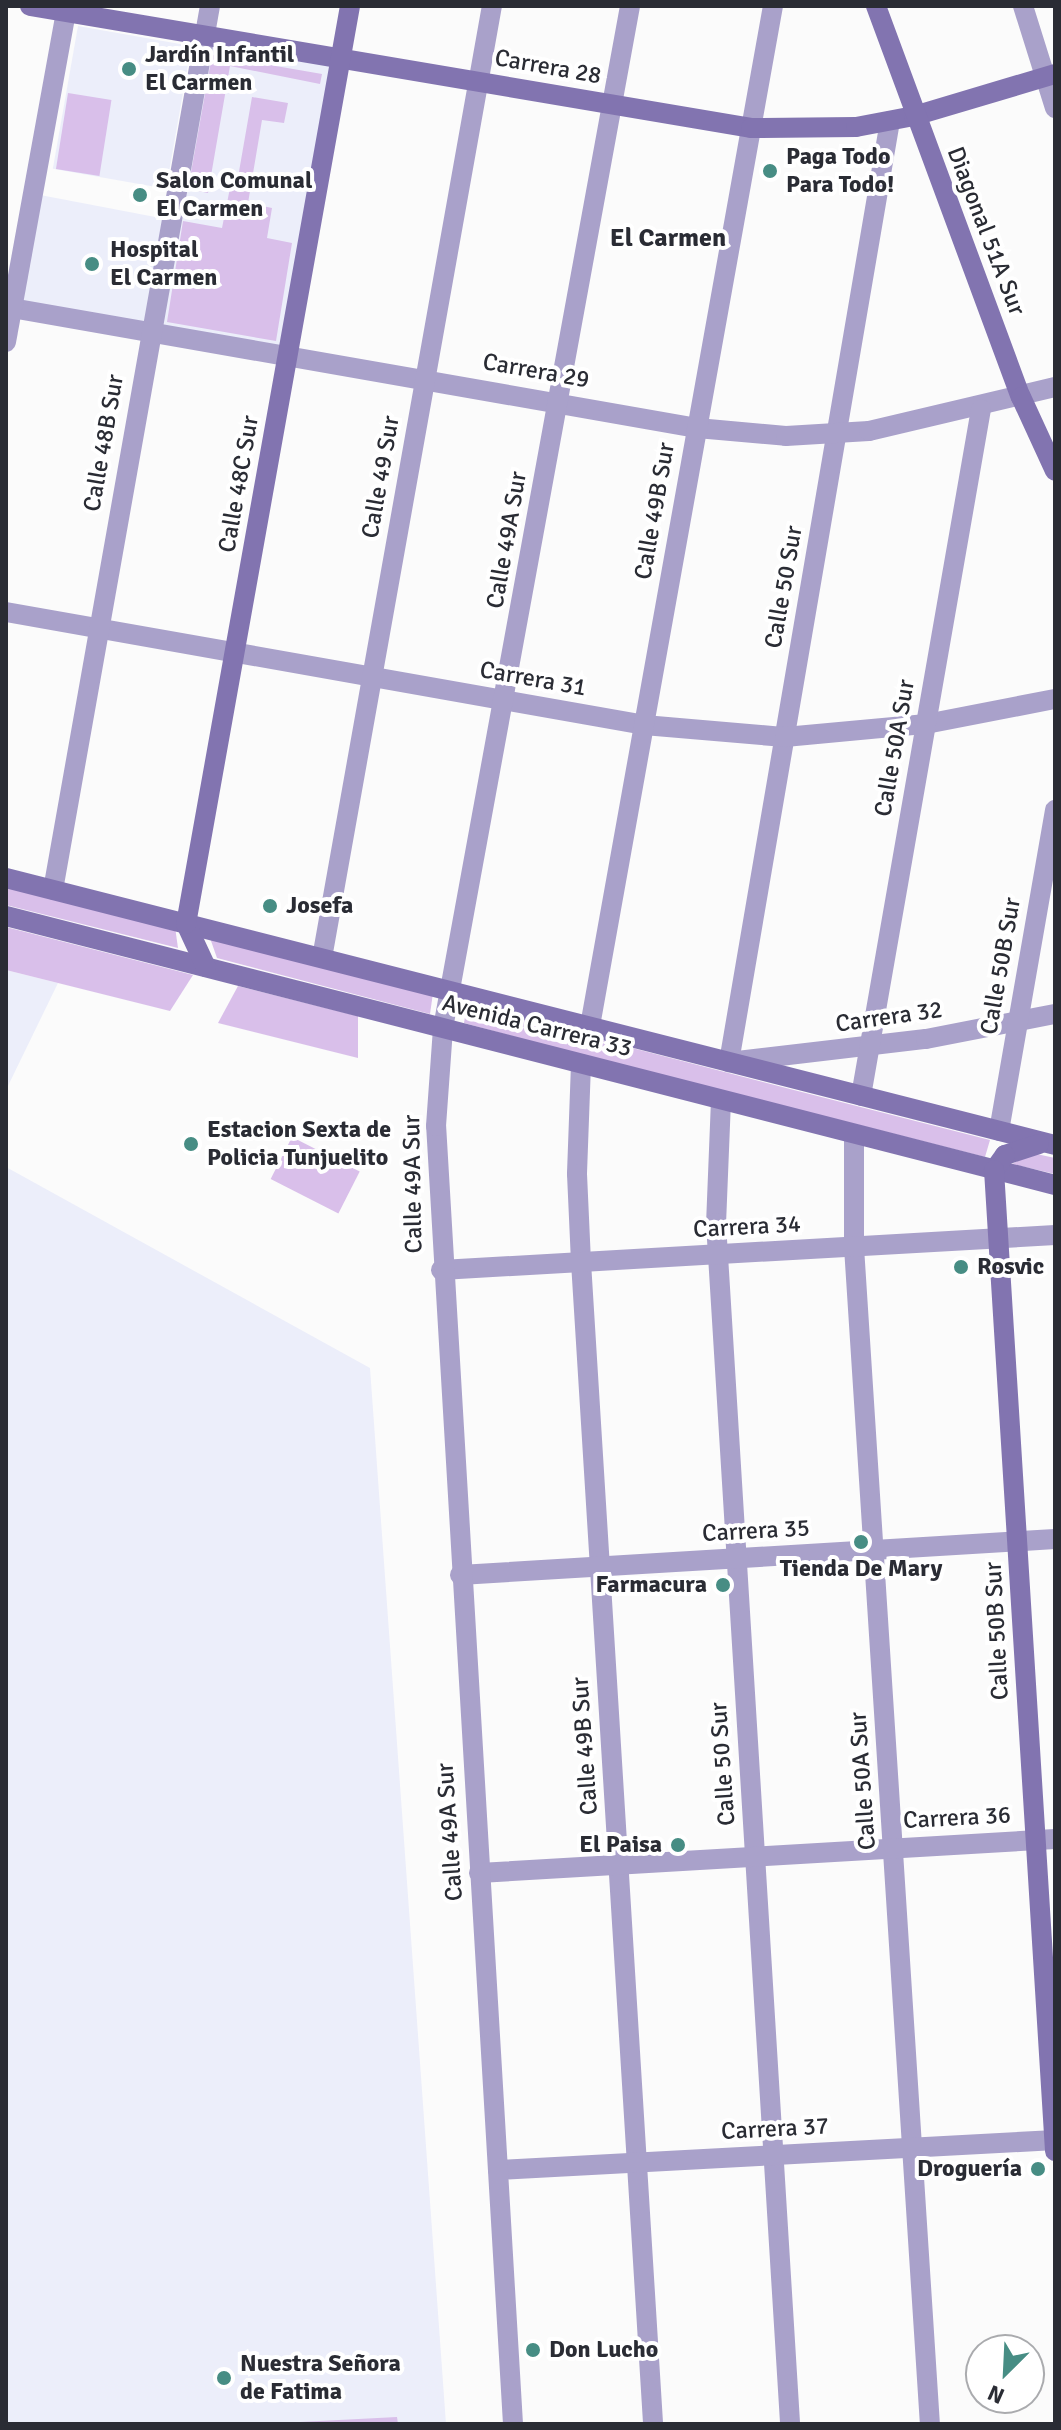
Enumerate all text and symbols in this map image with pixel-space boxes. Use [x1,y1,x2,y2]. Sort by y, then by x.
place label: Jardín Infantil El Carmen [145,41,294,97]
street label: Carrera 28 [492,43,604,91]
marker: Jardín Infantil El Carmen [120,60,138,78]
place label: Paga Todo Para Todo! [786,143,894,199]
street label: Diagonal 51A Sur [941,143,1031,319]
marker: Paga Todo Para Todo! [761,162,779,180]
place label: Salon Comunal El Carmen [156,167,312,223]
marker: Salon Comunal El Carmen [131,186,149,204]
district label: El Carmen [610,223,726,255]
place label: Hospital El Carmen [110,236,217,292]
marker: Hospital El Carmen [81,253,103,275]
street label: Carrera 29 [480,347,592,395]
street label: Calle 48B Sur [78,372,130,514]
street label: Calle 48C Sur [213,413,265,555]
street label: Calle 49 Sur [356,414,406,540]
street label: Calle 49B Sur [629,440,681,582]
street label: Calle 49A Sur [481,469,533,611]
street label: Calle 50 Sur [759,524,809,650]
street label: Carrera 31 [477,655,589,703]
street label: Calle 50A Sur [869,677,921,819]
place label: Josefa [286,892,353,920]
street label: Calle 50B Sur [975,895,1027,1037]
marker: Josefa [261,897,279,915]
street label: Avenida Carrera 33 [439,989,635,1063]
street label: Carrera 32 [834,995,944,1039]
street label: Calle 49A Sur [397,1114,429,1254]
place label: Estacion Sexta de Policia Tunjuelito [207,1116,391,1172]
marker: Estacion Sexta de Policia Tunjuelito [182,1135,200,1153]
street label: Carrera 34 [692,1210,802,1244]
place label: Rosvic [977,1253,1044,1281]
marker: Rosvic [952,1258,970,1276]
street label: Carrera 35 [701,1514,811,1548]
marker: Tienda De Mary [852,1533,870,1551]
place label: Tienda De Mary [780,1555,942,1583]
street label: Calle 50B Sur [979,1561,1015,1701]
place label: Farmacura [595,1571,707,1599]
marker: Farmacura [714,1576,732,1594]
street label: Calle 49B Sur [566,1676,604,1816]
street label: Calle 50 Sur [704,1701,742,1827]
street label: Calle 50A Sur [844,1711,882,1851]
street label: Calle 49A Sur [431,1762,469,1902]
street label: Carrera 36 [902,1801,1012,1835]
place label: El Paisa [579,1831,662,1859]
marker: El Paisa [669,1836,687,1854]
street label: Carrera 37 [720,2112,830,2146]
place label: Droguería [917,2155,1022,2183]
marker: Droguería [1029,2160,1047,2178]
north arrow [965,2334,1045,2414]
place label: Don Lucho [549,2336,658,2364]
marker: Don Lucho [524,2341,542,2359]
place label: Nuestra Señora de Fatima [240,2350,401,2406]
marker: Nuestra Señora de Fatima [215,2369,233,2387]
text: N [983,2379,1008,2410]

